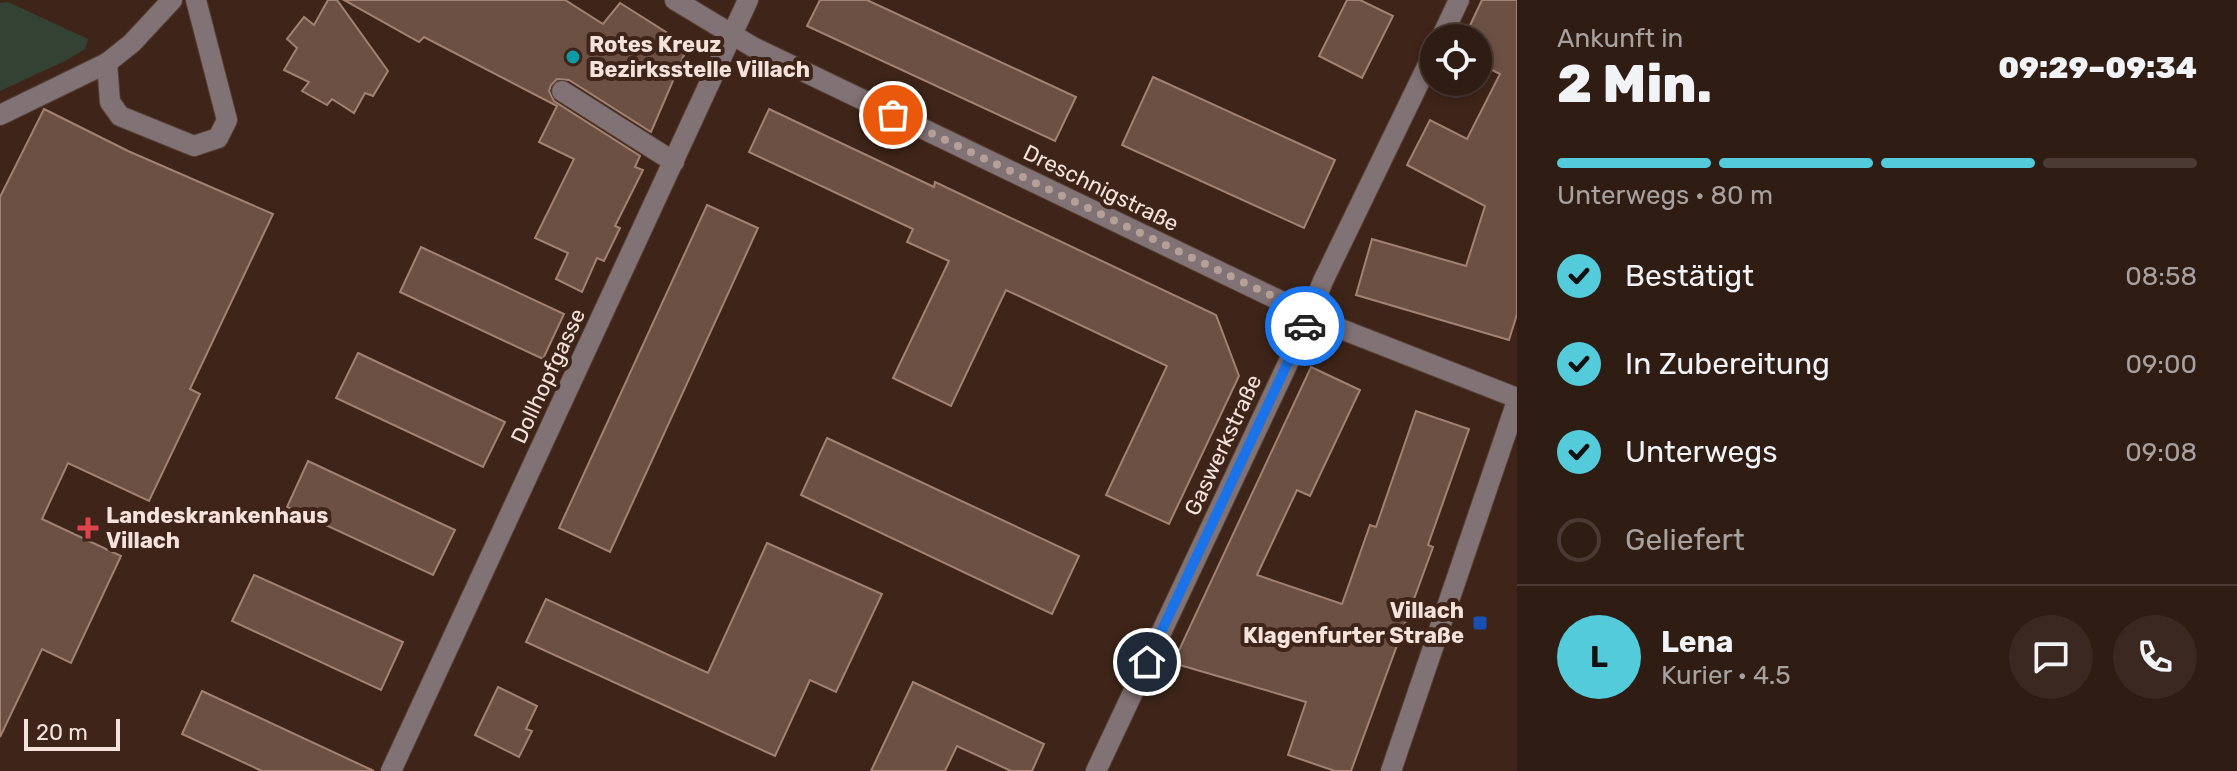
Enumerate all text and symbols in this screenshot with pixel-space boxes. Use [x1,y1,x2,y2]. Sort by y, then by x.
text: Ankunft in [1557,23,1683,54]
map controls [1420,24,1492,96]
button: locate [1420,24,1492,96]
place label: Rotes Kreuz Bezirksstelle Villach [589,31,810,83]
marker: Rotes Kreuz Bezirksstelle Villach [564,48,582,66]
text: 09:29–09:34 [1998,50,2197,86]
text: 2 Min. [1557,53,1712,115]
pin [859,81,927,149]
icon: bag [871,93,915,137]
street label: Dreschnigstraße [1019,139,1183,237]
text: Unterwegs · 80 m [1557,180,1773,211]
icon: check [1557,254,1601,298]
text: Bestätigt [1625,258,1754,294]
text: 08:58 [2125,261,2197,292]
courier [1265,286,1345,366]
street label: Dollhopfgasse [505,304,591,448]
icon: car [1283,304,1327,348]
icon: check [1557,342,1601,386]
text: In Zubereitung [1625,346,1830,382]
text: 09:00 [2125,349,2197,380]
street label: Gaswerkstraße [1179,370,1267,520]
icon: check [1557,430,1601,474]
text: Unterwegs [1625,434,1778,470]
text: 09:08 [2125,437,2197,468]
place label: Landeskrankenhaus Villach [106,502,328,554]
marker: Landeskrankenhaus Villach [77,517,99,539]
text: Geliefert [1625,522,1745,558]
place label: Villach Klagenfurter Straße [1243,597,1464,649]
marker: Villach Klagenfurter Straße [1471,614,1489,632]
button: chat [2009,615,2093,699]
button: phone [2113,615,2197,699]
text: Lena [1661,624,1734,660]
pin [1113,628,1181,696]
text: L [1590,639,1608,675]
icon: home [1125,640,1169,684]
text: Kurier · 4.5 [1661,660,1791,691]
scale bar [24,715,120,751]
text: 20 m [36,719,88,746]

